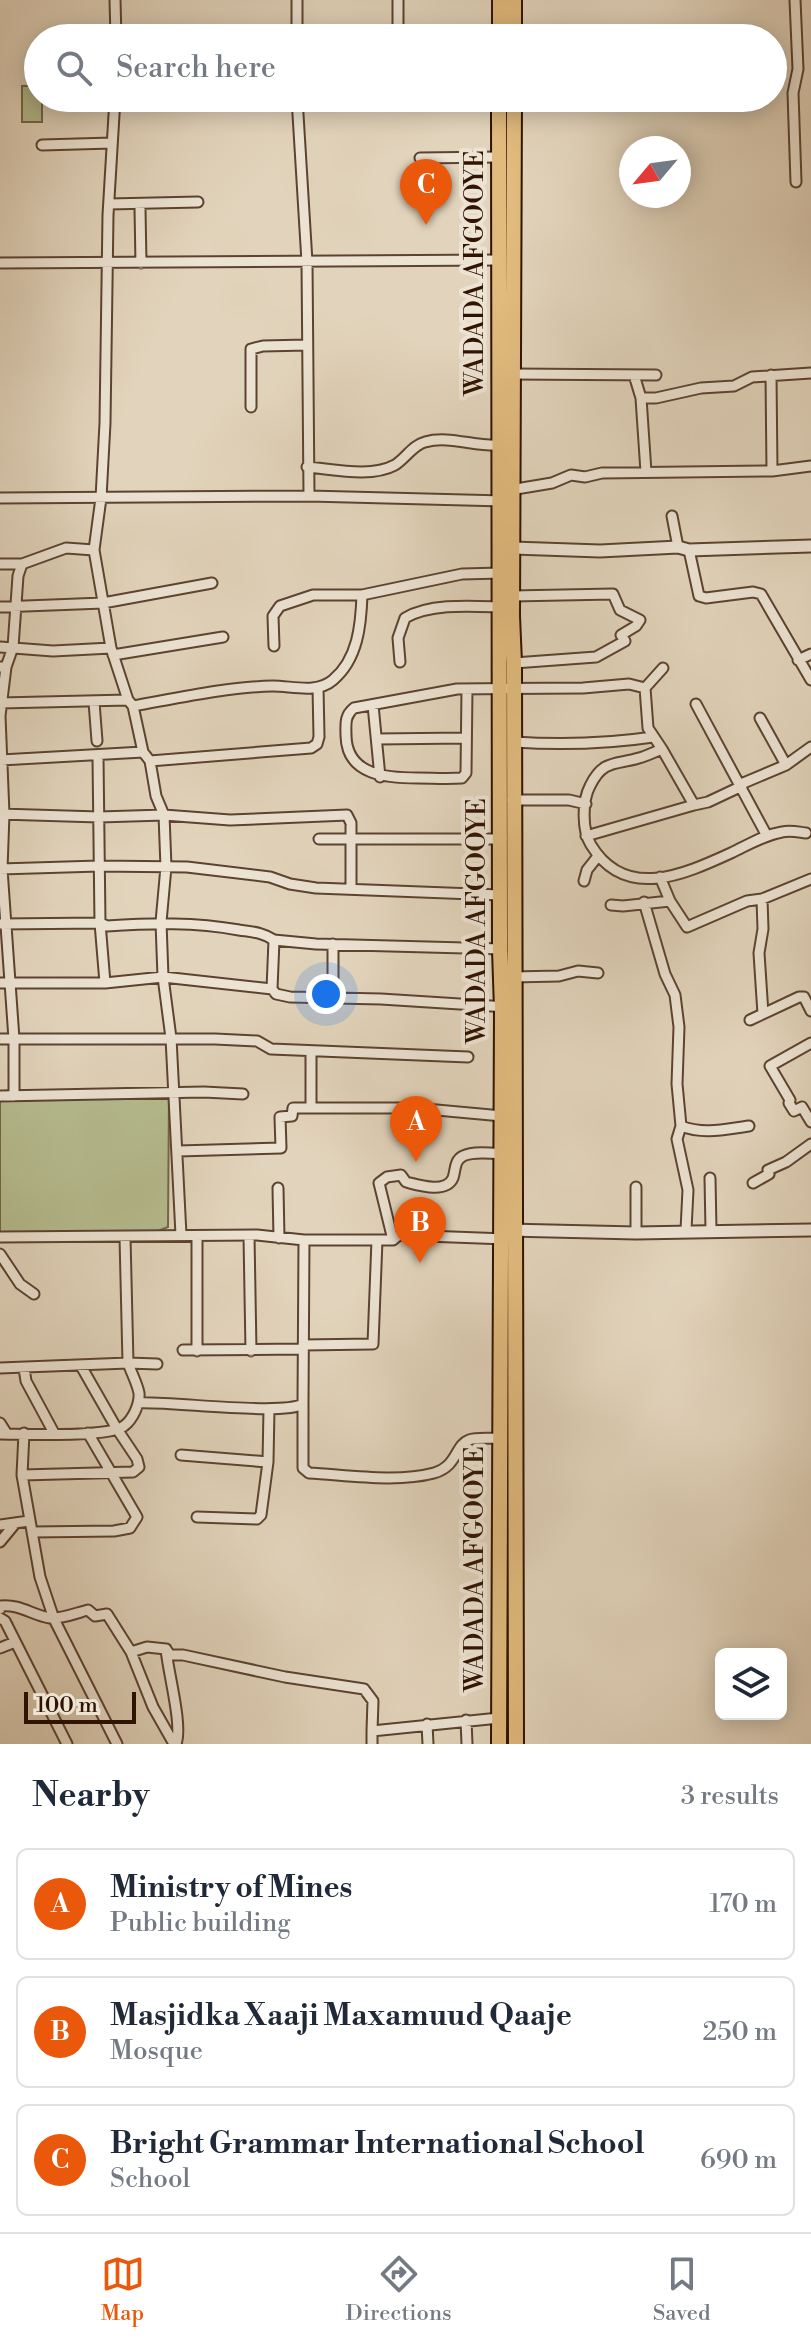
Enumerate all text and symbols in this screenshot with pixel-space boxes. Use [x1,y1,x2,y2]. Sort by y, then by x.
search box [24,24,787,112]
icon: search [52,46,96,90]
text: Search here [116,49,276,87]
north arrow [619,136,691,208]
street label: WADADA AFGOOYE [459,150,491,397]
pin: C [400,159,452,225]
street label: WADADA AFGOOYE [461,798,493,1045]
your location [306,974,346,1014]
pin: A [390,1096,442,1162]
pin: B [394,1197,446,1263]
street label: WADADA AFGOOYE [459,1446,491,1693]
map controls [715,1648,787,1720]
button: layers [715,1648,787,1720]
scale bar [24,1688,136,1724]
text: 100 m [36,1692,98,1719]
text: Nearby [32,1775,150,1817]
text: 3 results [681,1780,779,1812]
text: Ministry of Mines [110,1869,352,1907]
text: A [51,1888,69,1920]
text: 170 m [709,1888,777,1920]
text: Public building [110,1907,291,1939]
text: Masjidka Xaaji Maxamuud Qaaje [110,1997,572,2035]
text: B [50,2016,70,2048]
text: 250 m [702,2016,777,2048]
text: Mosque [110,2035,203,2067]
text: Bright Grammar International School [110,2125,644,2163]
text: C [51,2144,69,2176]
text: 690 m [700,2144,777,2176]
text: School [110,2163,190,2195]
tab: Map [101,2252,145,2327]
tab: Directions [346,2252,452,2327]
tab: Saved [653,2252,710,2327]

